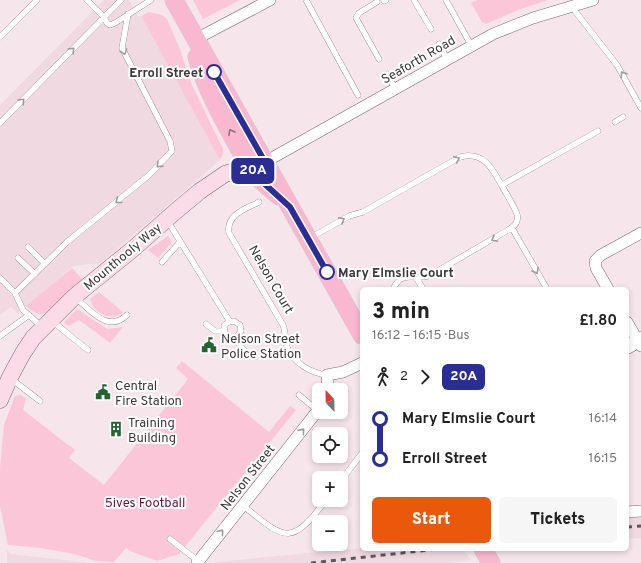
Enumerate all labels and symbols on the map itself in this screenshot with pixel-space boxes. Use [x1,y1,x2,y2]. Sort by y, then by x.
street label: Seaforth Road [379,33,459,88]
one-way arrow [67,47,75,55]
one-way arrow [119,48,127,55]
marker: Erroll Street [206,64,222,80]
place label: Erroll Street [129,66,203,82]
one-way arrow [620,71,627,78]
one-way arrow [17,98,25,106]
one-way arrow [228,129,235,136]
one-way arrow [452,156,460,164]
line badge: 20A [230,158,276,184]
one-way arrow [156,160,164,168]
one-way arrow [116,196,123,203]
one-way arrow [338,217,345,224]
street label: Mounthooly Way [81,220,165,295]
one-way arrow [490,234,498,241]
street label: Nelson Court [244,243,296,317]
marker: Mary Elmslie Court [319,264,335,280]
place label: Mary Elmslie Court [338,266,454,282]
one-way arrow [532,266,539,274]
place label: Nelson Street Police Station [221,332,301,363]
public building icon: Nelson Street Police Station [200,336,218,354]
place label: Central Fire Station [115,379,182,410]
public building icon: Central Fire Station [94,383,112,401]
north arrow [312,383,348,419]
place label: Training Building [128,416,176,447]
building icon: Training Building [107,420,125,438]
one-way arrow [298,428,305,435]
street label: Nelson Street [218,442,279,514]
park label: 5ives Football [105,496,185,512]
one-way arrow [217,530,224,537]

